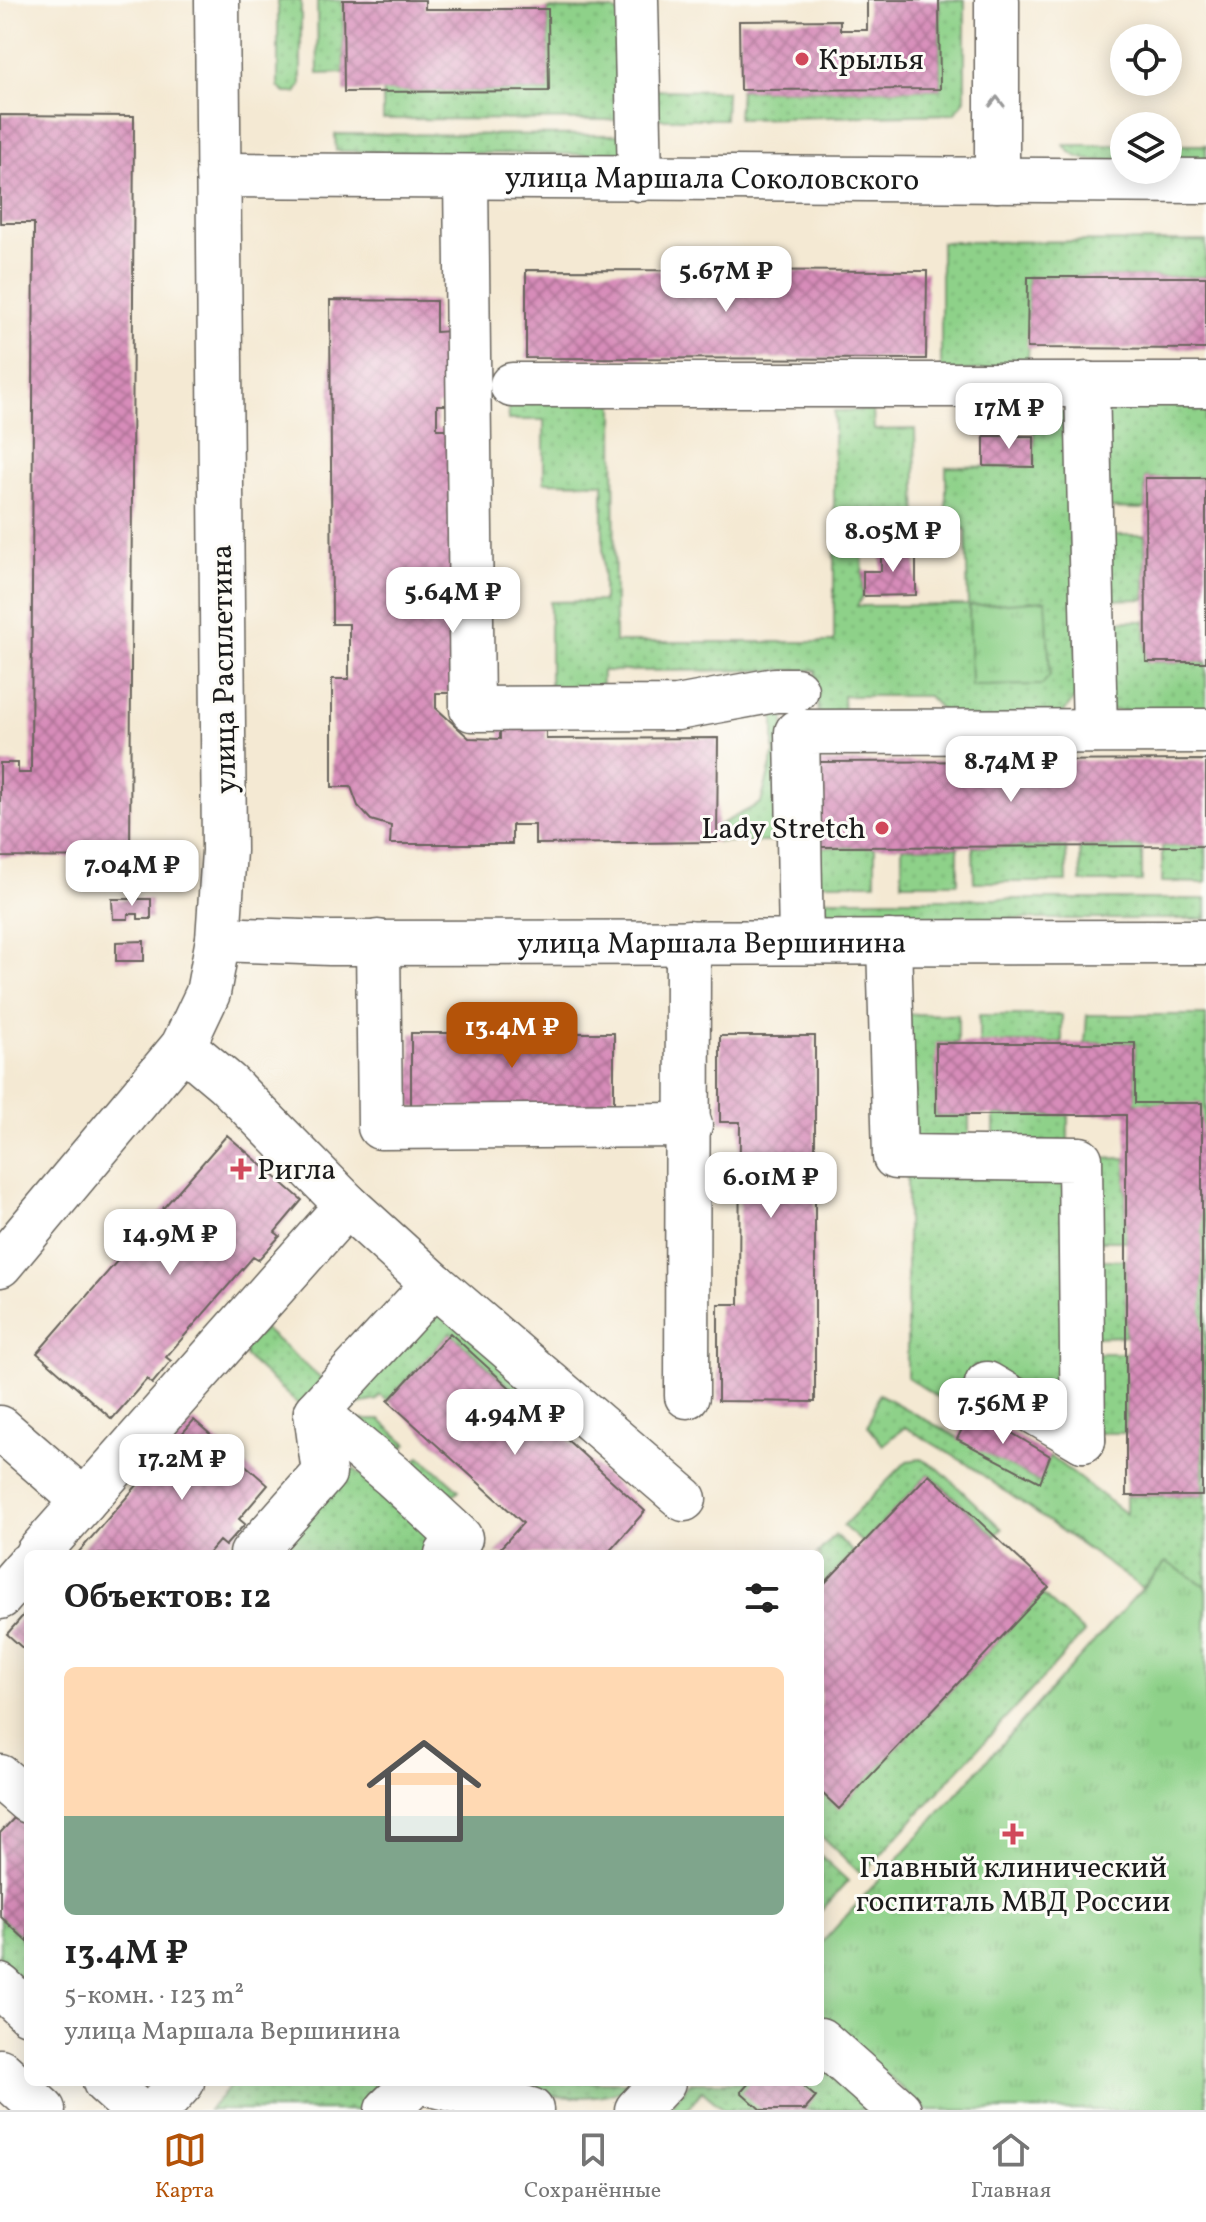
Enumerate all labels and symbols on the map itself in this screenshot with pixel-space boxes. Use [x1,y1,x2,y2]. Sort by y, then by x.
place label: Крылья [818,40,924,82]
marker: Крылья [793,50,811,68]
one-way arrow [988,95,1006,108]
street label: улица Маршала Соколовского [505,158,919,202]
pin: 5.67M ₽ [652,246,800,314]
pin: 17M ₽ [953,383,1065,451]
pin: 8.05M ₽ [819,506,967,574]
street label: улица Расплетина [202,544,248,794]
pin: 5.64M ₽ [379,567,527,635]
pin: 8.74M ₽ [937,736,1085,804]
place label: Lady Stretch [701,809,866,851]
marker: Lady Stretch [873,819,891,837]
pin: 7.04M ₽ [58,840,206,908]
street label: улица Маршала Вершинина [517,923,907,966]
pin: 13.4M ₽ [438,1002,586,1070]
place label: Ригла [257,1150,336,1192]
pin: 6.01M ₽ [697,1152,845,1220]
marker: Ригла [232,1160,250,1178]
pin: 14.9M ₽ [96,1209,244,1277]
pin: 7.56M ₽ [929,1378,1077,1446]
pin: 4.94M ₽ [441,1389,589,1457]
pin: 17.2M ₽ [108,1434,256,1502]
marker: Главный клинический госпиталь МВД России [1002,1823,1024,1845]
place label: Главный клинический госпиталь МВД России [856,1848,1170,1924]

